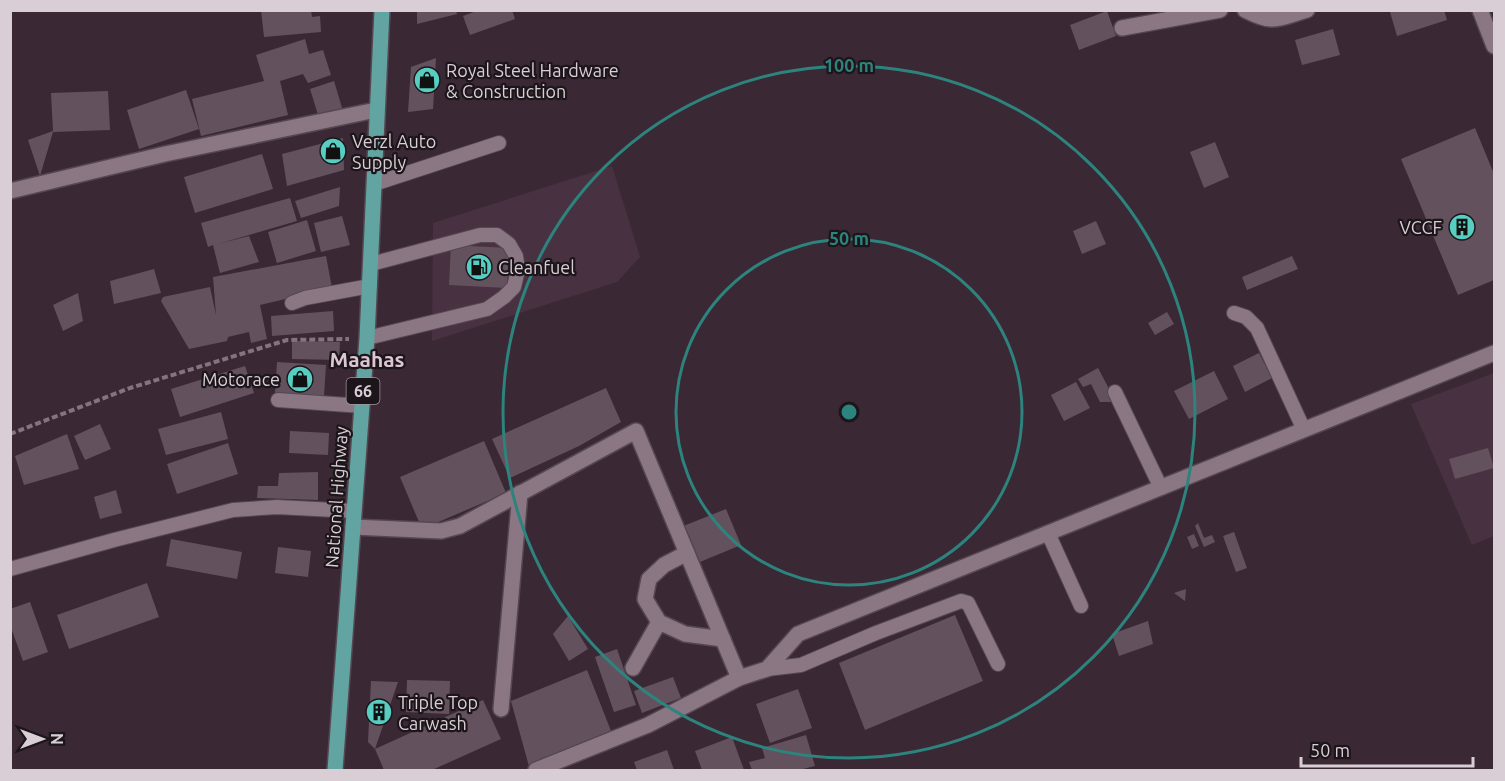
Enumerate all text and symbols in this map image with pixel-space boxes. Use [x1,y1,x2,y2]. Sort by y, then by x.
text: 100 m [824,55,874,75]
place label: Royal Steel Hardware & Construction [446,60,619,101]
shop icon: Royal Steel Hardware & Construction [412,65,442,95]
place label: Verzl Auto Supply [352,131,436,172]
shop icon: Verzl Auto Supply [318,136,348,166]
building icon: VCCF [1447,212,1477,242]
place label: VCCF [1399,217,1442,237]
text: 50 m [829,228,869,248]
fuel station icon: Cleanfuel [464,252,494,282]
place label: Cleanfuel [498,257,575,277]
district label: Maahas [329,347,405,371]
shop icon: Motorace [285,364,315,394]
place label: Motorace [202,369,280,389]
road number: 66 [346,378,380,404]
centre of rings [839,402,859,422]
street label: National Highway [321,425,351,568]
place label: Triple Top Carwash [398,692,478,733]
building icon: Triple Top Carwash [364,697,394,727]
north arrow [12,709,72,769]
scale bar [1301,730,1474,768]
text: N [48,733,66,745]
text: 50 m [1310,740,1350,760]

